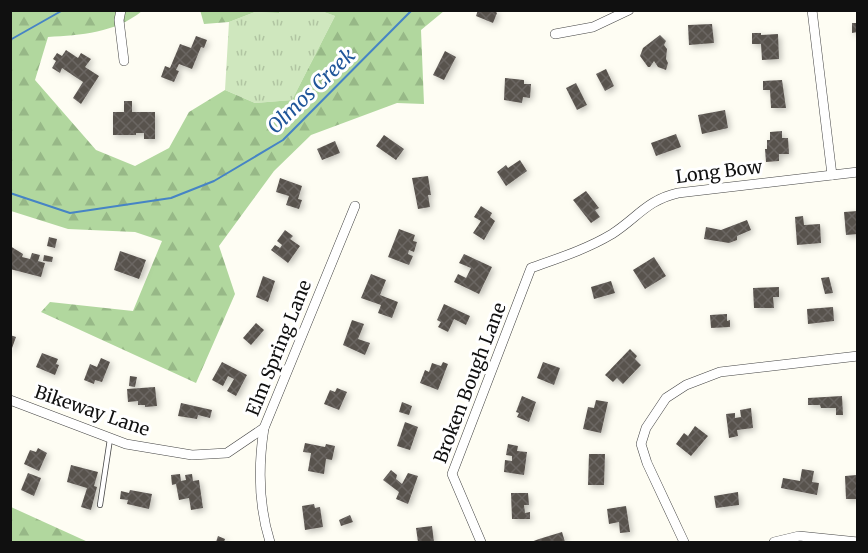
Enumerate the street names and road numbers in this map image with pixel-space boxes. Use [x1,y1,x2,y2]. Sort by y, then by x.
street label: Long Bow [674,155,764,188]
street label: Elm Spring Lane [241,277,316,419]
street label: Broken Bough Lane [428,299,511,466]
street label: Bikeway Lane [32,380,153,441]

